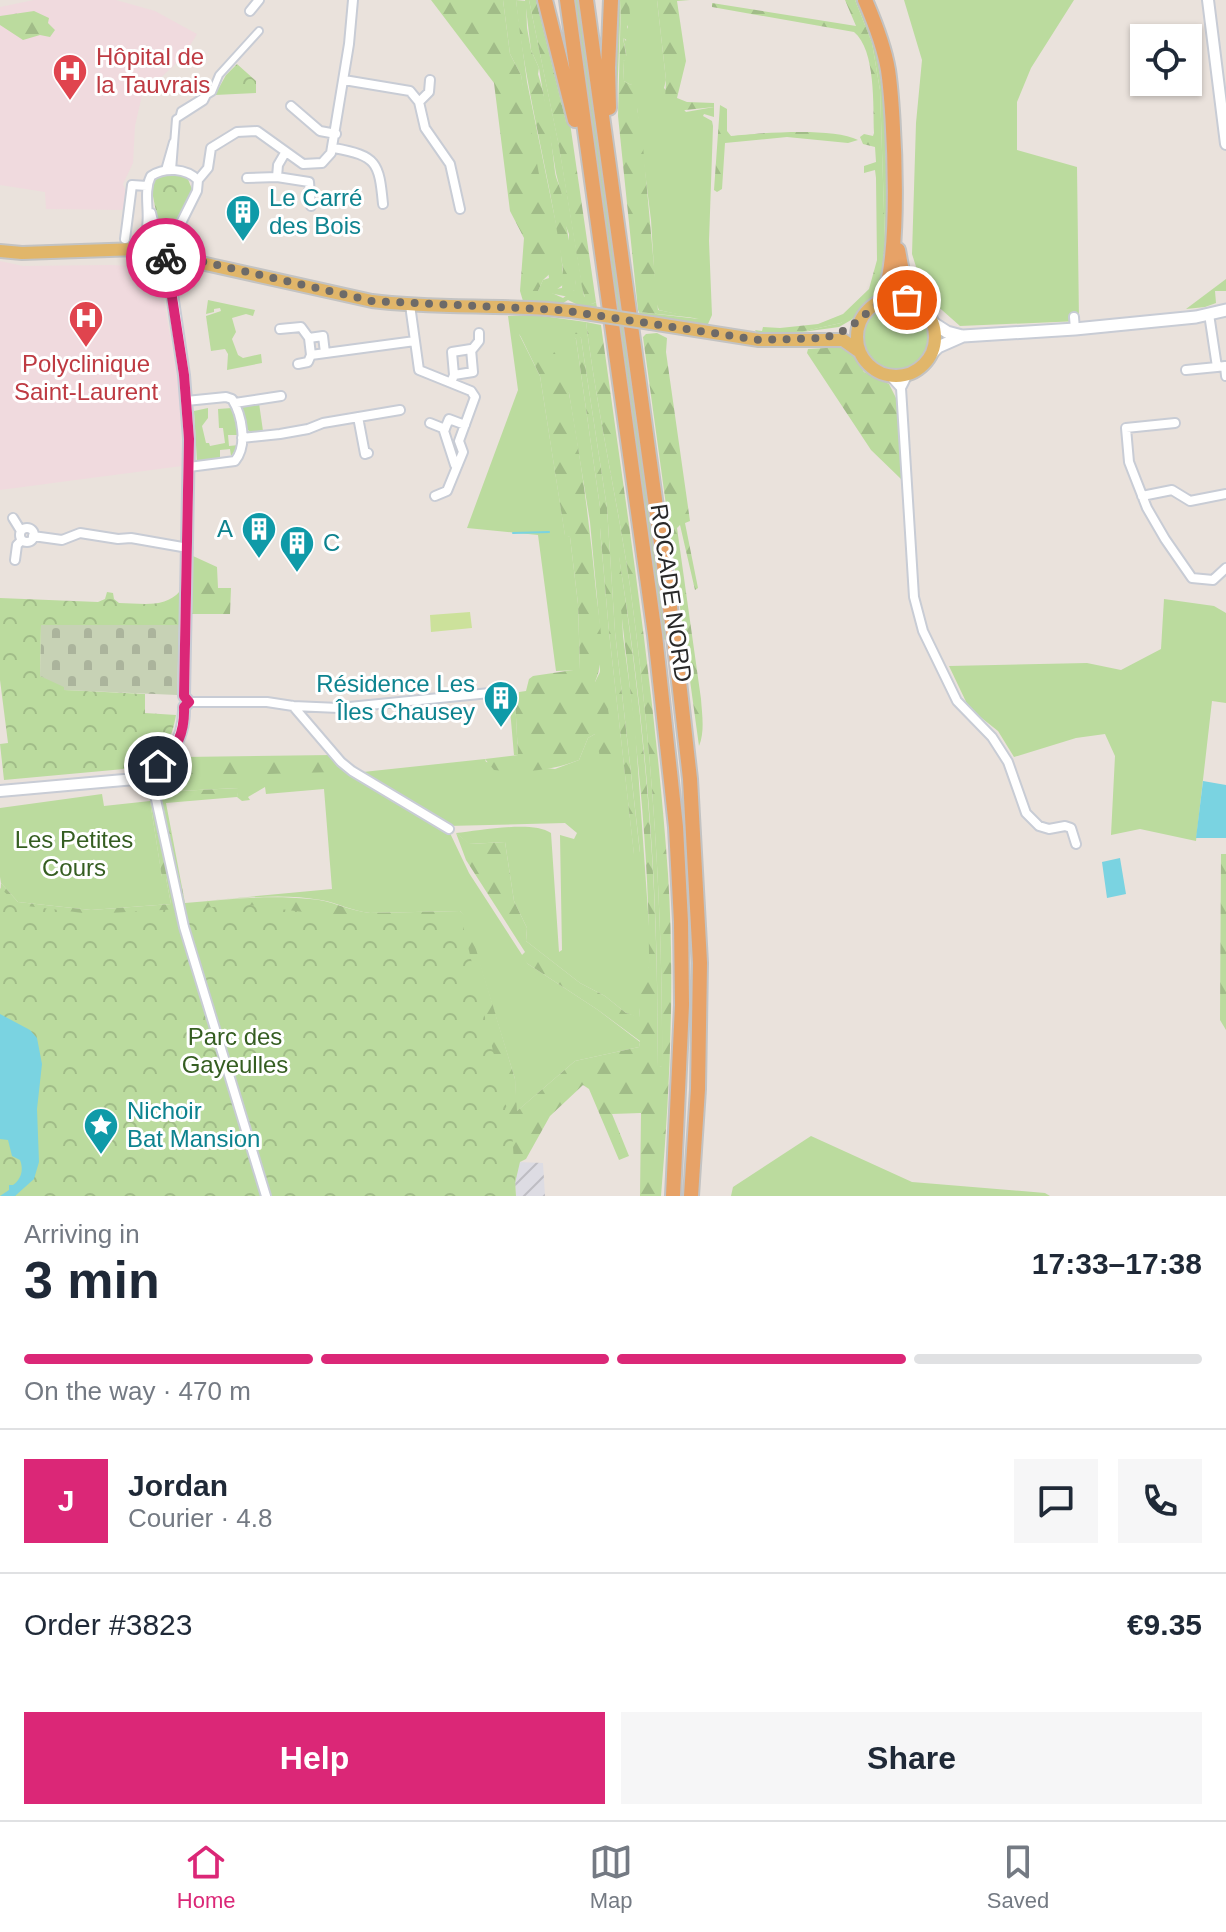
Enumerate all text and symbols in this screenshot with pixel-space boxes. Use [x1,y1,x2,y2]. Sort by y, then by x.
map controls [1130,24,1202,96]
button: locate [1130,24,1202,96]
place label: Hôpital de la Tauvrais [96,43,210,98]
hospital icon: Hôpital de la Tauvrais [51,52,89,102]
place label: Le Carré des Bois [269,184,362,239]
building icon: Le Carré des Bois [224,193,262,243]
courier [126,218,206,298]
icon: bike [144,236,188,280]
pin [873,266,941,334]
icon: bag [885,278,929,322]
hospital icon: Polyclinique Saint-Laurent [67,299,105,349]
place label: Polyclinique Saint-Laurent [14,350,158,405]
street label: ROCADE NORD [646,502,697,684]
building icon: A [240,510,278,560]
place label: A [217,515,233,542]
building icon: C [278,524,316,574]
place label: C [323,529,340,556]
place label: Résidence Les Îles Chausey [316,670,475,725]
building icon: Résidence Les Îles Chausey [482,679,520,729]
pin [124,732,192,800]
icon: home [136,744,180,788]
park label: Les Petites Cours [15,826,133,881]
park label: Parc des Gayeulles [182,1023,288,1078]
place label: Nichoir Bat Mansion [127,1097,260,1152]
place icon: Nichoir Bat Mansion [82,1106,120,1156]
text: Arriving in [24,1219,140,1249]
text: 17:33–17:38 [1032,1247,1202,1280]
text: 3 min [24,1251,160,1309]
text: On the way · 470 m [24,1376,251,1406]
button: chat [1014,1459,1098,1543]
button: phone [1118,1459,1202,1543]
text: Jordan [128,1469,228,1502]
text: J [58,1484,74,1517]
text: Courier · 4.8 [128,1503,273,1533]
text: Order #3823 [24,1608,192,1641]
text: €9.35 [1127,1608,1202,1641]
button: Help [24,1712,605,1804]
button: Share [621,1712,1202,1804]
tab: Home [177,1840,236,1914]
tab: Map [589,1840,633,1914]
tab: Saved [987,1840,1049,1914]

